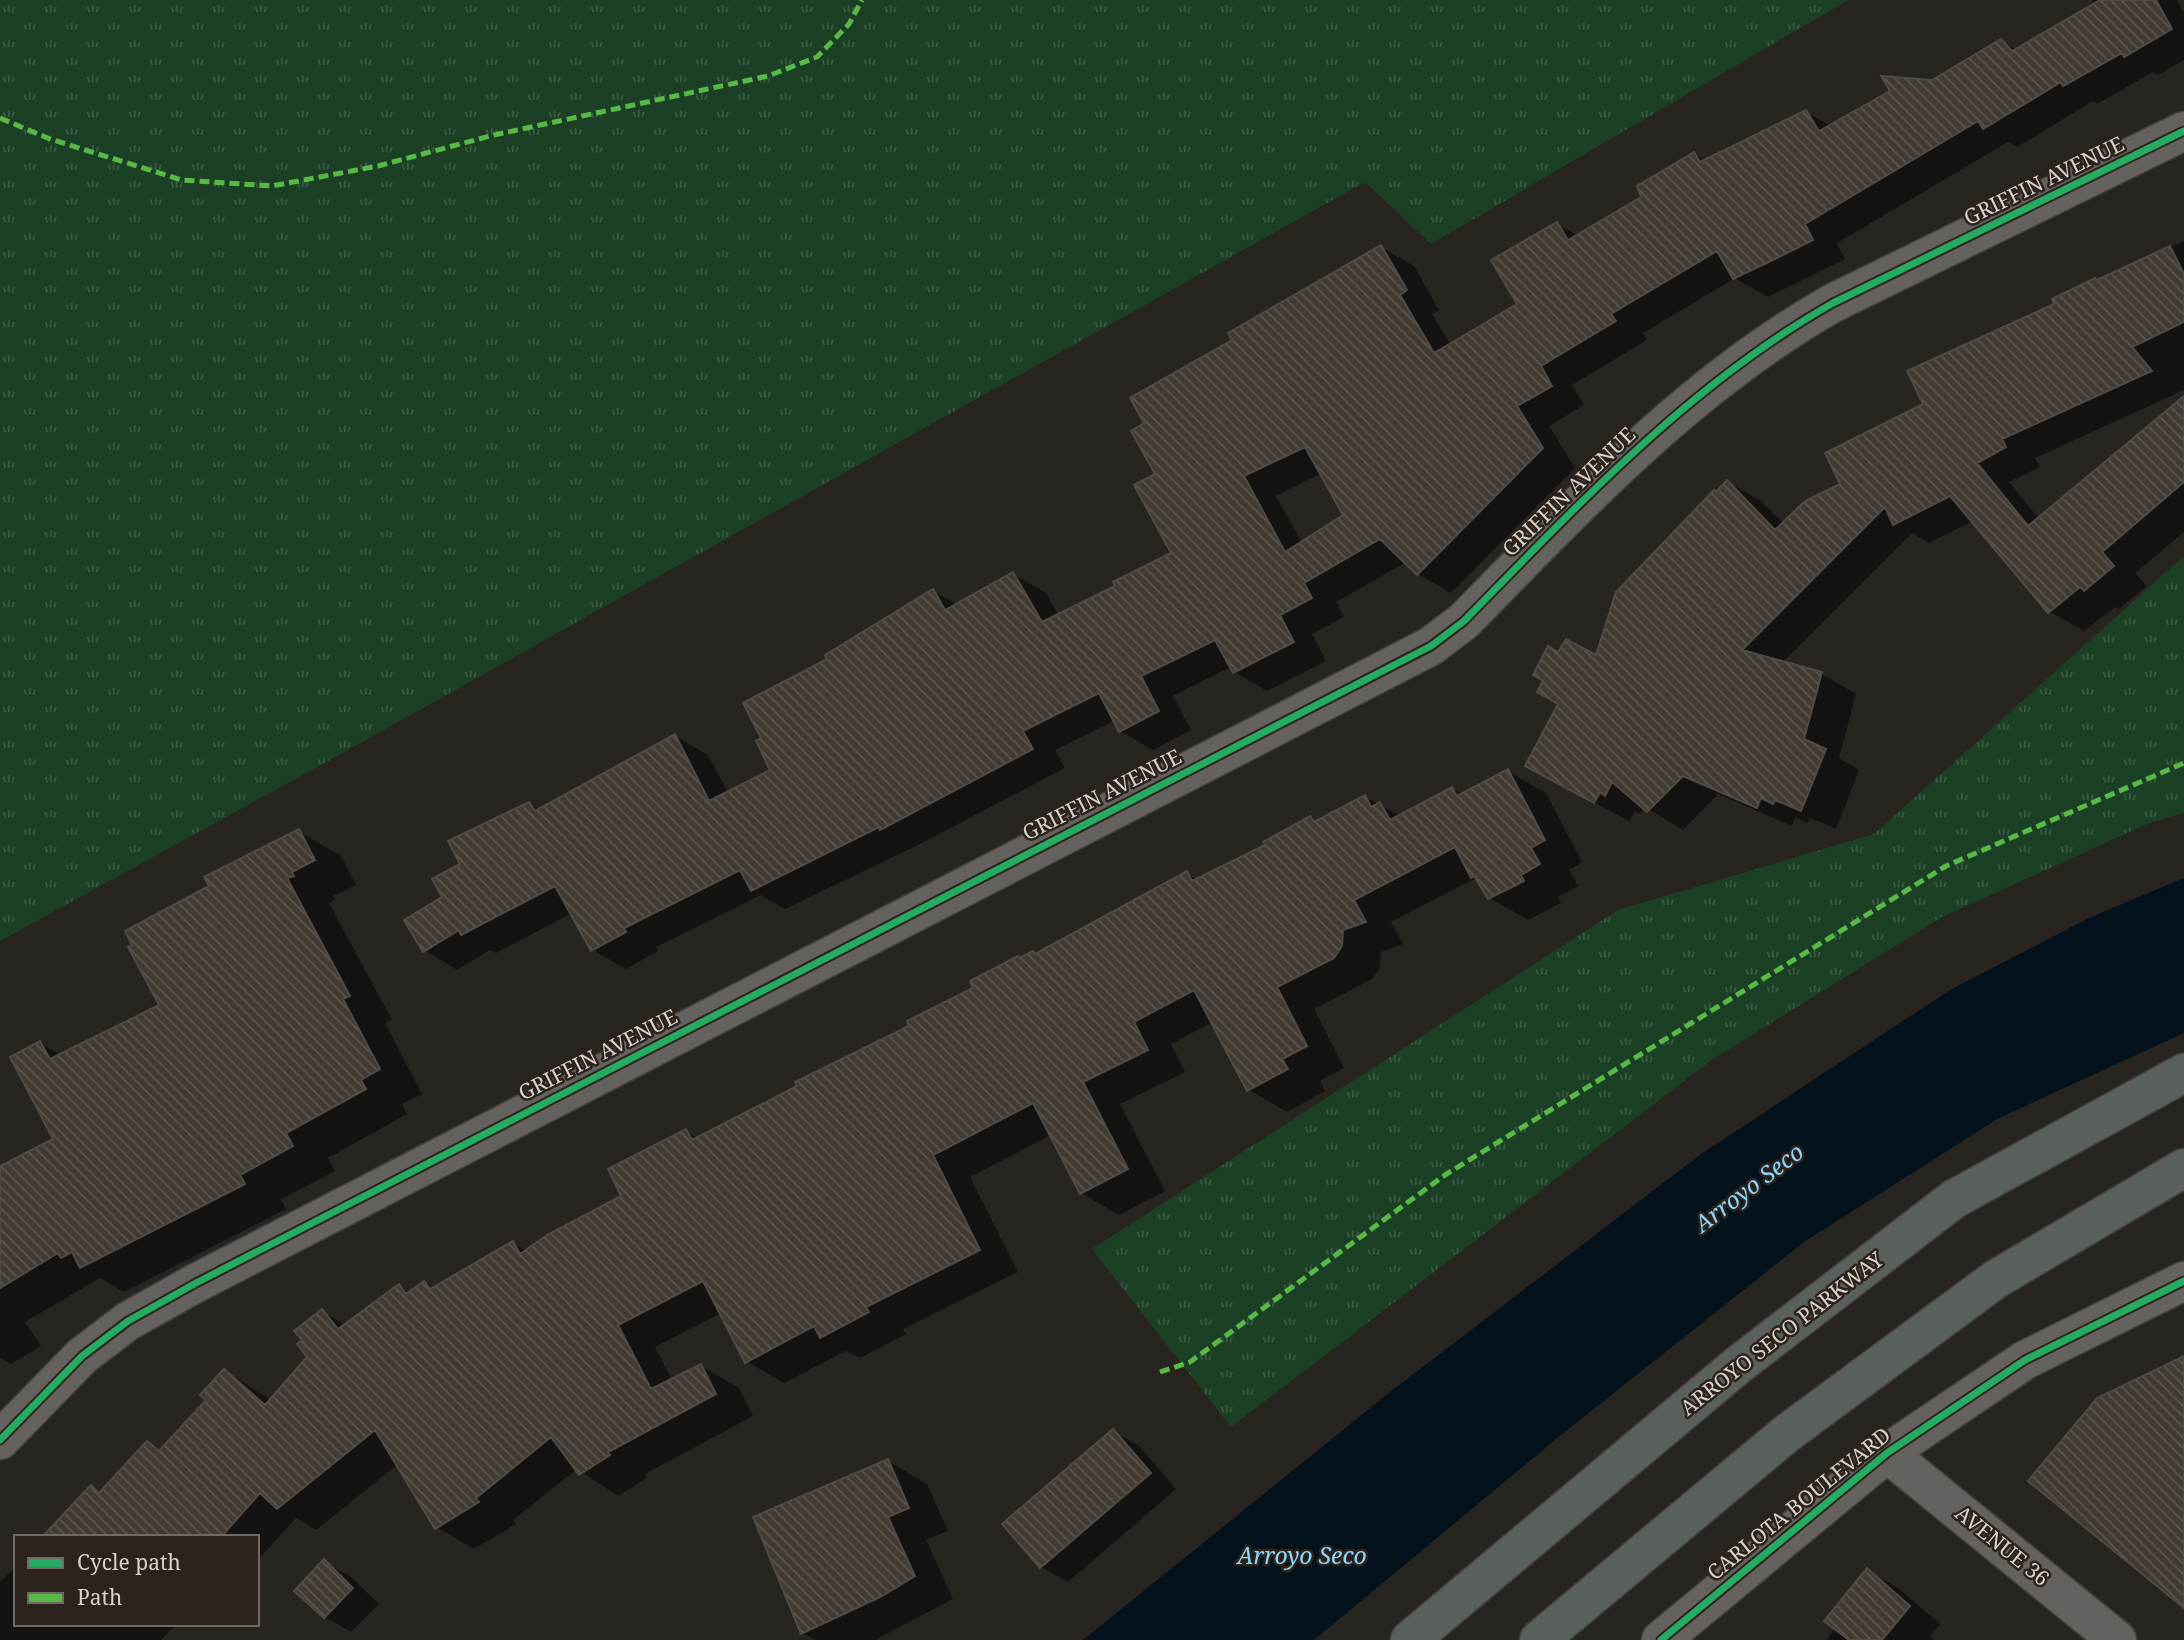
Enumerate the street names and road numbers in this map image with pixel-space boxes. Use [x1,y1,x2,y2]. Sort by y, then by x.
street label: GRIFFIN AVENUE [1959,129,2128,231]
street label: GRIFFIN AVENUE [1496,420,1641,562]
street label: GRIFFIN AVENUE [1017,742,1186,846]
street label: GRIFFIN AVENUE [513,1002,682,1106]
street label: ARROYO SECO PARKWAY [1674,1244,1889,1421]
street label: CARLOTA BOULEVARD [1701,1421,1896,1586]
street label: AVENUE 36 [1950,1499,2056,1592]

